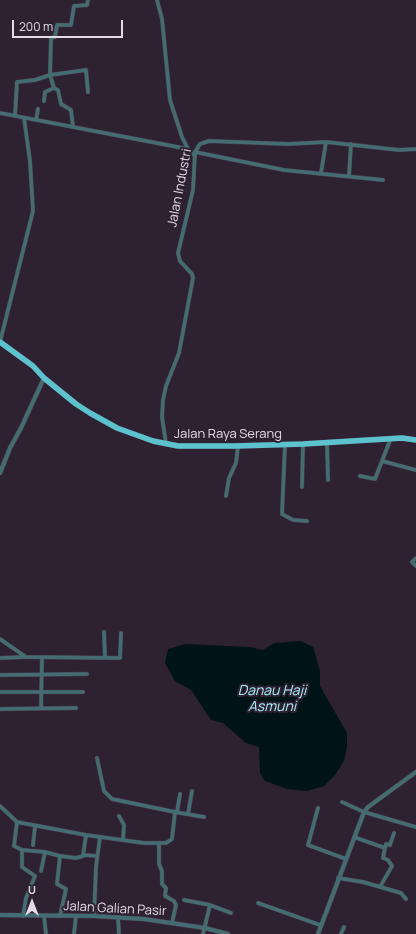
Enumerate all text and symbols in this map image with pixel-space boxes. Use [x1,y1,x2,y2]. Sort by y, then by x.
scale bar [14,12,125,38]
text: 200 m [19,18,53,35]
street label: Jalan Industri [165,147,195,229]
street label: Jalan Raya Serang [174,426,282,442]
water label: Danau Haji Asmuni [238,683,306,716]
north arrow [12,882,52,922]
text: U [28,882,36,897]
street label: Jalan Galian Pasir [63,899,167,919]

